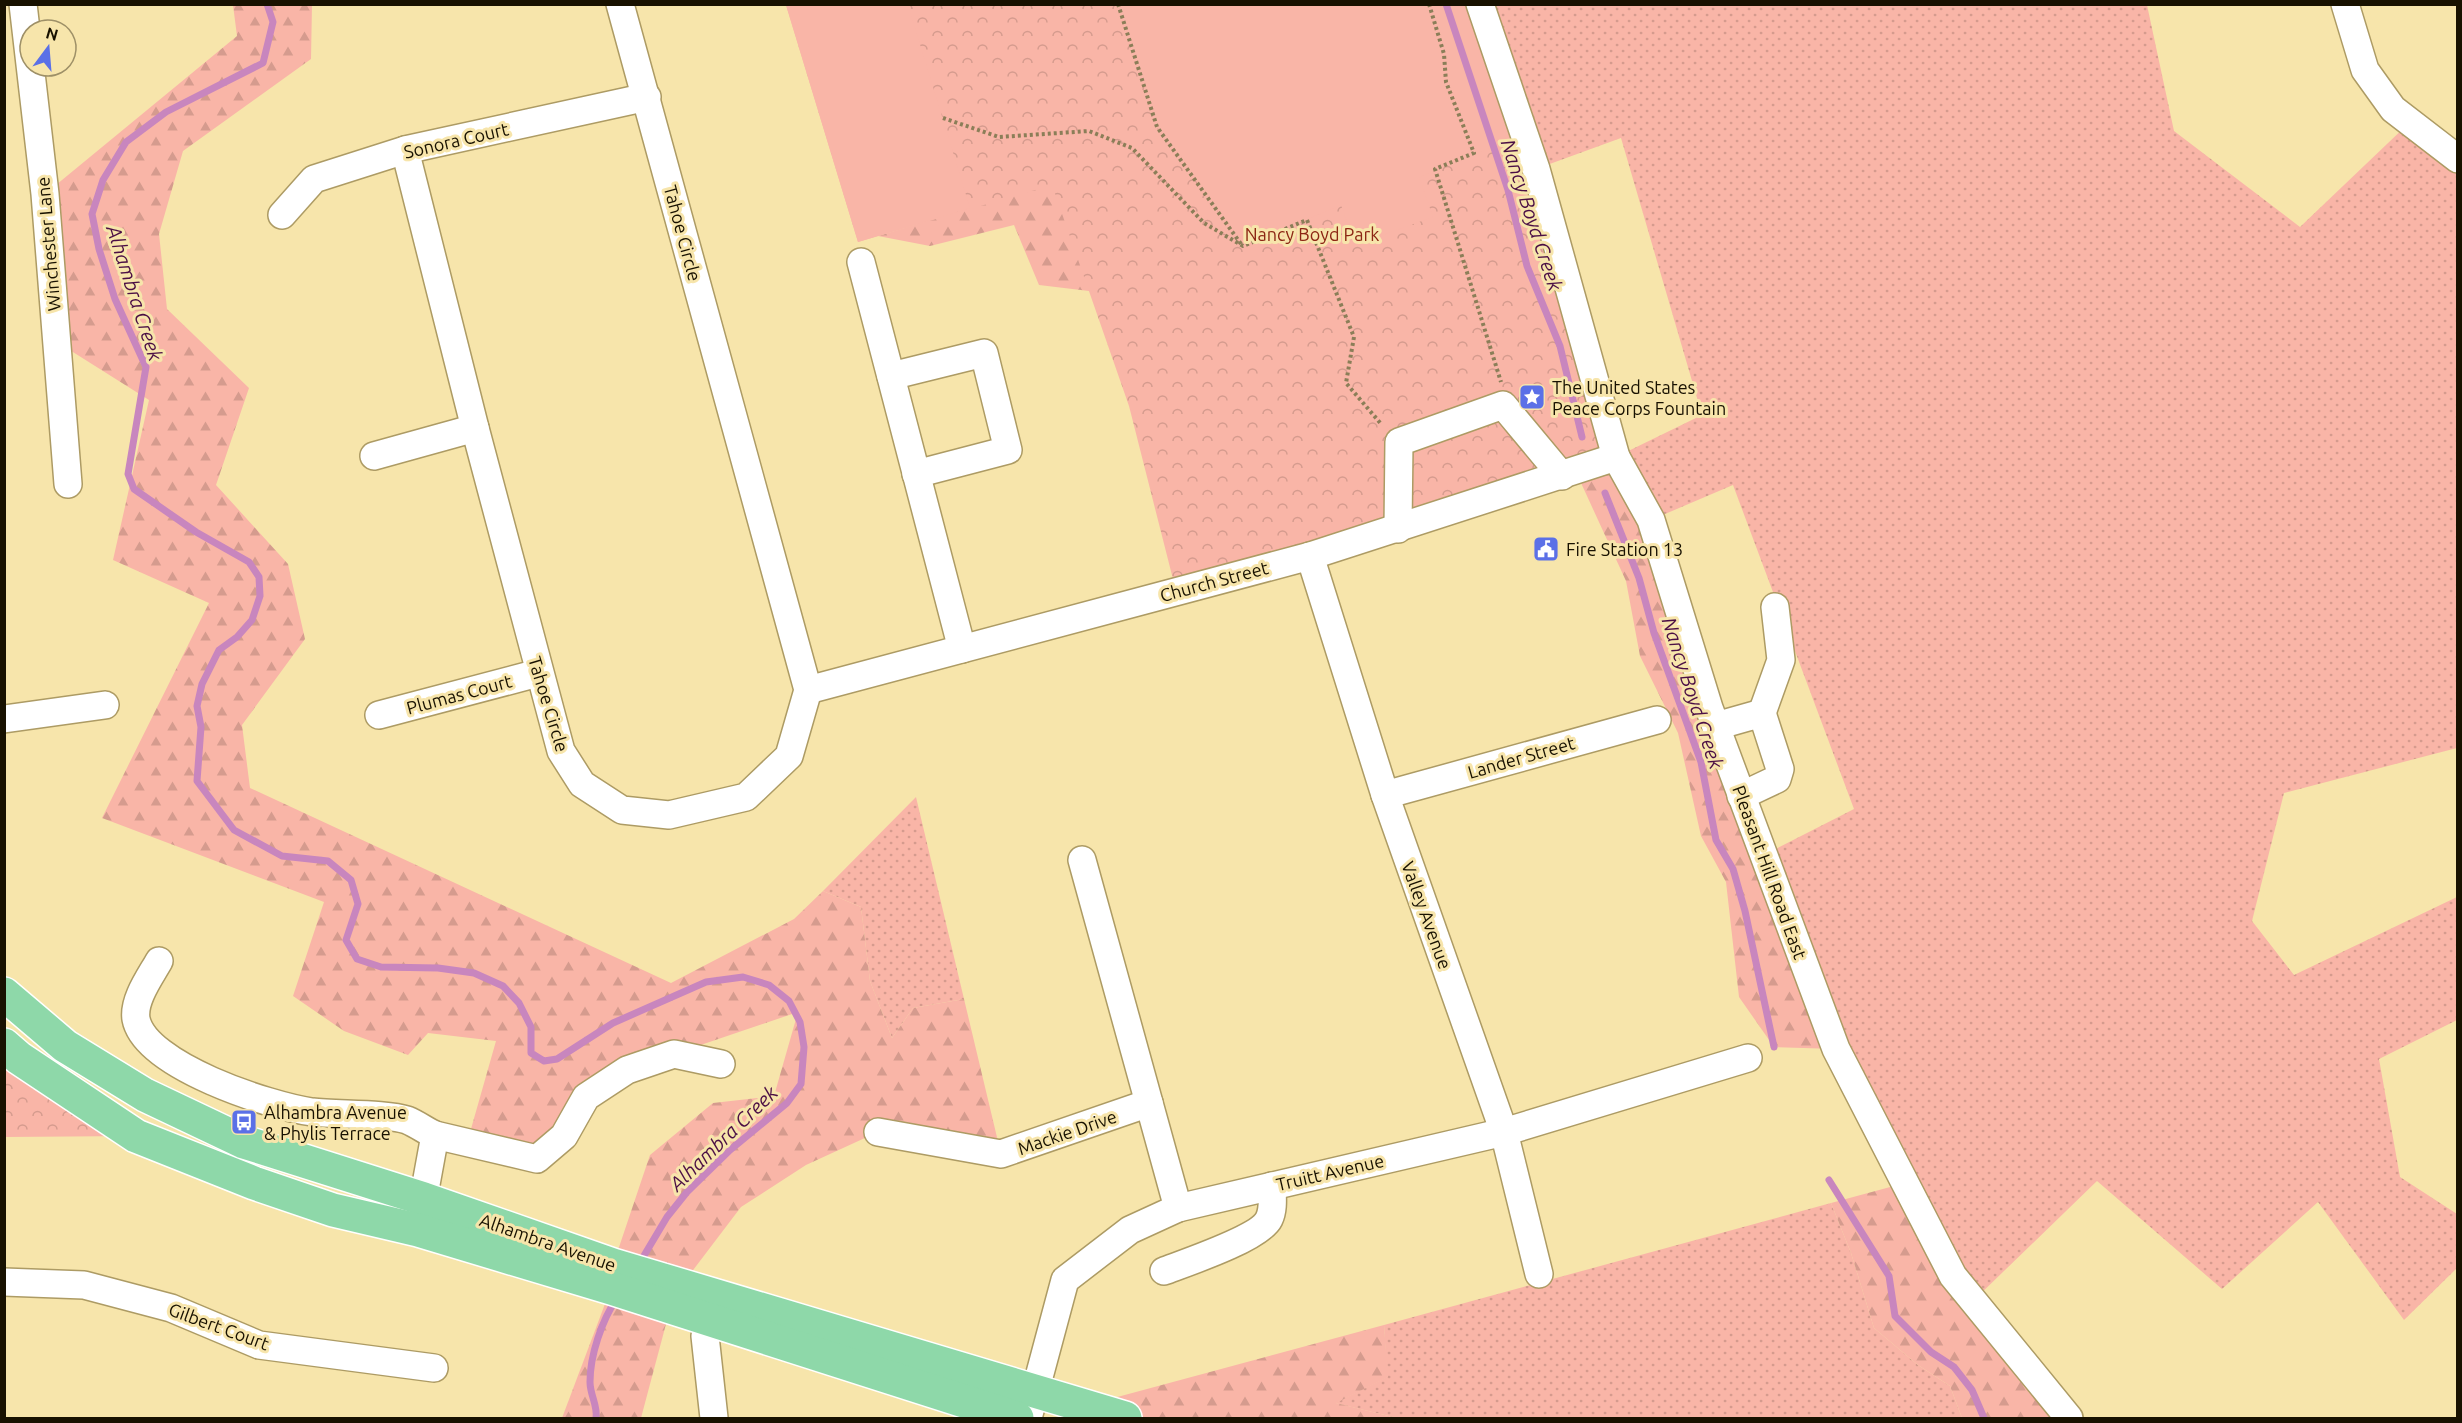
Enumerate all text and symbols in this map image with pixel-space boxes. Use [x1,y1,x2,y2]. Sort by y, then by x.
north arrow [18,18,78,78]
text: N [44,23,60,44]
street label: Sonora Court [402,118,510,162]
water label: Nancy Boyd Creek [1497,136,1568,294]
street label: Winchester Lane [32,176,64,312]
street label: Tahoe Circle [661,183,705,283]
water label: Alhambra Creek [102,221,168,364]
park label: Nancy Boyd Park [1245,224,1379,244]
place label: The United States Peace Corps Fountain [1552,377,1726,418]
place icon: The United States Peace Corps Fountain [1517,382,1547,412]
public building icon: Fire Station 13 [1531,534,1561,564]
place label: Fire Station 13 [1566,539,1683,559]
street label: Church Street [1158,557,1270,605]
water label: Nancy Boyd Creek [1658,614,1729,772]
street label: Tahoe Circle [525,654,573,754]
street label: Plumas Court [404,670,514,718]
street label: Lander Street [1465,732,1577,782]
street label: Pleasant Hill Road East [1729,782,1811,962]
street label: Valley Avenue [1398,858,1456,972]
water label: Alhambra Creek [663,1080,782,1196]
place label: Alhambra Avenue & Phylis Terrace [264,1102,407,1143]
street label: Mackie Drive [1015,1106,1119,1158]
bus stop icon: Alhambra Avenue & Phylis Terrace [229,1107,259,1137]
street label: Truitt Avenue [1274,1150,1386,1194]
street label: Alhambra Avenue [477,1209,619,1275]
street label: Gilbert Court [166,1299,272,1353]

